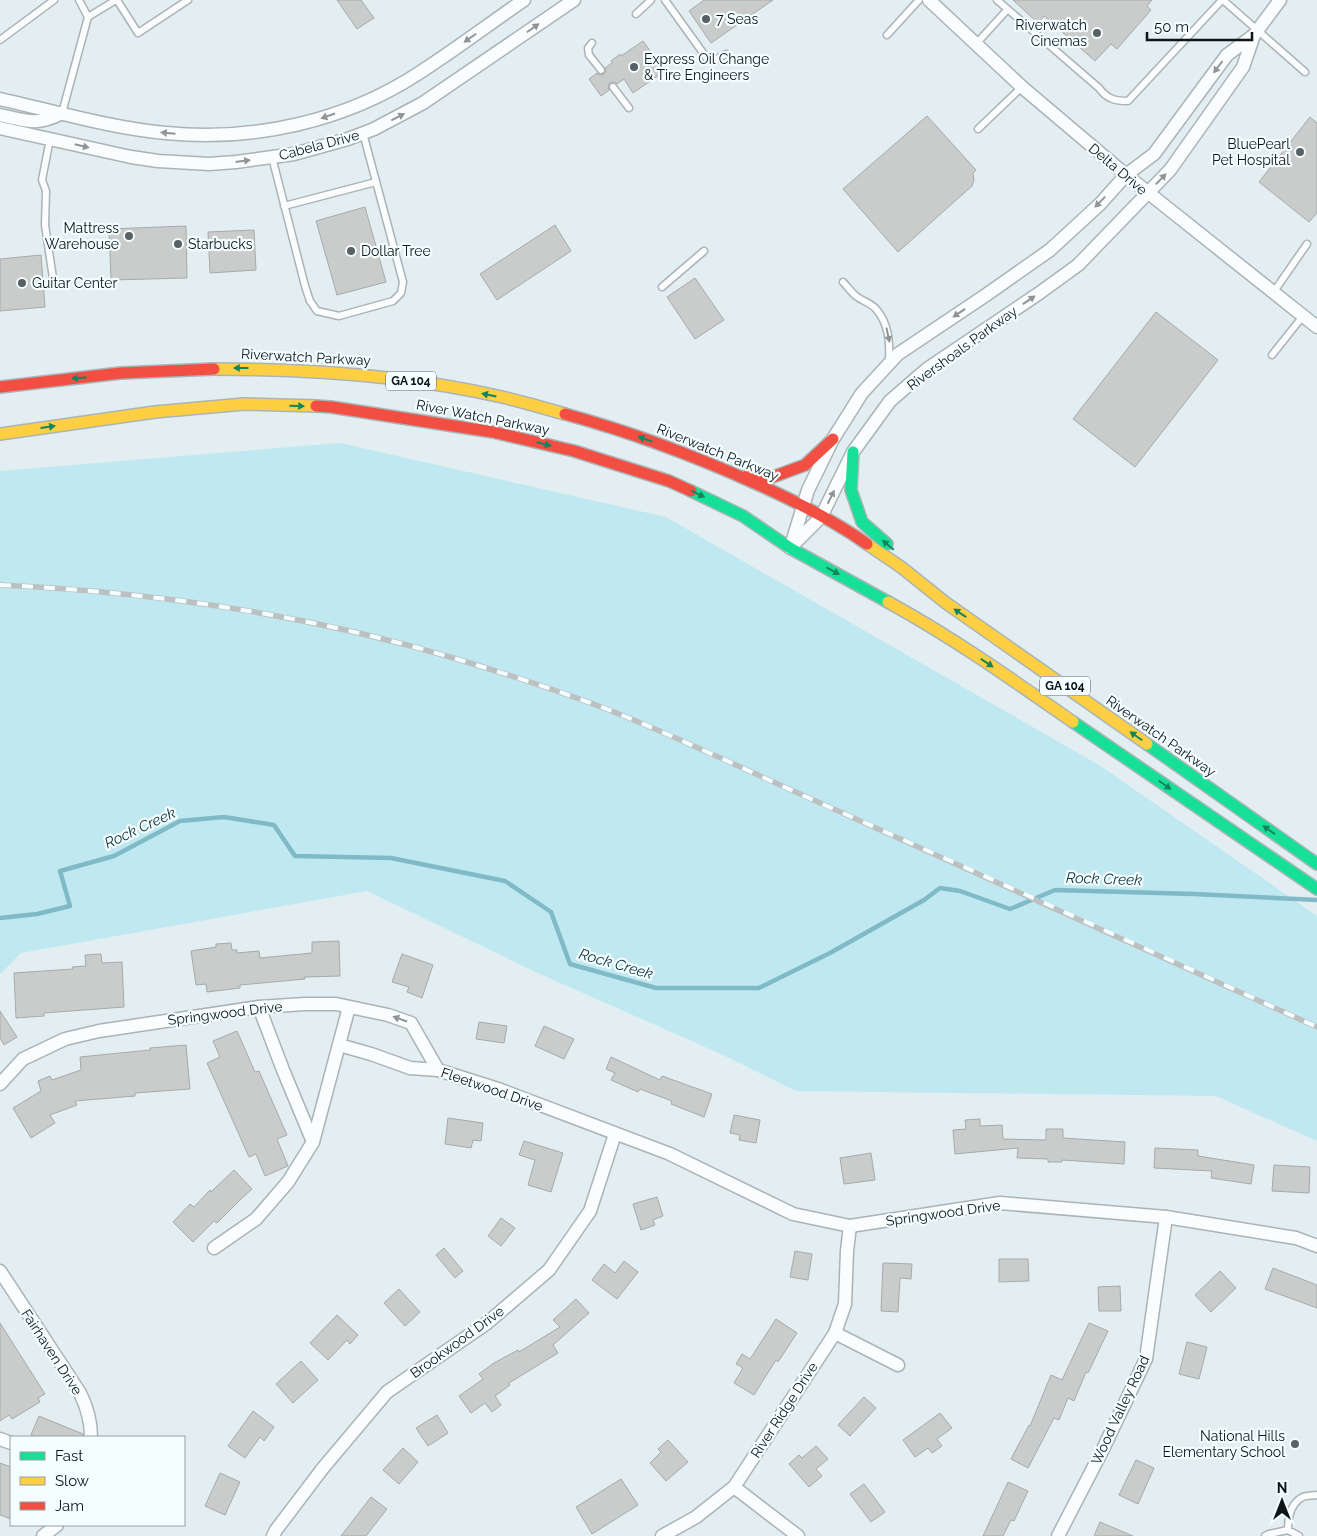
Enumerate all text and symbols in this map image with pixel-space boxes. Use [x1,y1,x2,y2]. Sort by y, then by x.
scale bar [1147,10,1252,42]
place label: 7 Seas [716,11,758,27]
marker: 7 Seas [700,13,712,25]
place label: Riverwatch Cinemas [1015,17,1087,49]
text: 50 m [1154,18,1189,36]
one-way arrow [527,23,540,33]
marker: Riverwatch Cinemas [1091,27,1103,39]
one-way arrow [463,33,477,43]
place label: Express Oil Change & Tire Engineers [644,51,769,83]
one-way arrow [1213,60,1223,74]
marker: Express Oil Change & Tire Engineers [628,61,640,73]
one-way arrow [321,113,336,120]
one-way arrow [390,113,405,121]
street label: Cabela Drive [277,127,361,163]
one-way arrow [160,129,176,137]
place label: BluePearl Pet Hospital [1212,136,1290,168]
street label: Delta Drive [1086,140,1150,198]
one-way arrow [74,142,89,150]
marker: BluePearl Pet Hospital [1294,146,1306,158]
one-way arrow [235,157,251,165]
one-way arrow [1155,173,1167,185]
one-way arrow [1094,196,1106,208]
place label: Mattress Warehouse [45,220,119,252]
marker: Mattress Warehouse [123,230,135,242]
place label: Starbucks [188,236,253,252]
marker: Starbucks [172,238,184,250]
place label: Dollar Tree [361,243,431,259]
marker: Dollar Tree [345,245,357,257]
place label: Guitar Center [32,275,118,291]
marker: Guitar Center [16,277,28,289]
one-way arrow [1023,295,1036,305]
street label: Rivershoals Parkway [904,302,1021,393]
one-way arrow [953,309,966,318]
one-way arrow [884,327,892,343]
street label: Riverwatch Parkway [241,346,372,368]
one-way arrow [232,365,248,373]
road number: GA 104 [386,372,436,391]
one-way arrow [70,374,86,382]
one-way arrow [480,390,496,398]
street label: River Watch Parkway [415,396,551,438]
one-way arrow [289,402,305,410]
street label: Riverwatch Parkway [655,420,782,484]
one-way arrow [41,422,57,430]
one-way arrow [637,435,652,443]
one-way arrow [536,440,551,448]
one-way arrow [827,490,835,504]
one-way arrow [691,491,705,499]
one-way arrow [883,539,895,551]
one-way arrow [826,567,840,575]
one-way arrow [953,608,967,618]
one-way arrow [981,658,994,668]
road number: GA 104 [1040,676,1090,696]
street label: Riverwatch Parkway [1103,692,1219,780]
one-way arrow [1129,731,1143,741]
one-way arrow [1158,780,1172,790]
water label: Rock Creek [102,804,178,852]
one-way arrow [1262,825,1276,835]
water label: Rock Creek [1066,869,1142,889]
water label: Rock Creek [577,945,655,983]
street label: Springwood Drive [167,998,283,1028]
one-way arrow [392,1015,407,1023]
street label: Fleetwood Drive [439,1064,545,1114]
street label: Springwood Drive [885,1197,1001,1229]
street label: Brookwood Drive [407,1303,507,1381]
street label: Fairhaven Drive [18,1306,86,1398]
street label: Wood Valley Road [1088,1353,1152,1467]
street label: River Ridge Drive [747,1359,821,1461]
place label: National Hills Elementary School [1162,1428,1285,1460]
legend [10,1436,185,1526]
marker: National Hills Elementary School [1289,1438,1301,1450]
text: Fast [55,1447,83,1465]
text: Slow [55,1472,89,1490]
north arrow [1257,1476,1307,1526]
text: N [1277,1480,1287,1496]
text: Jam [55,1497,84,1515]

